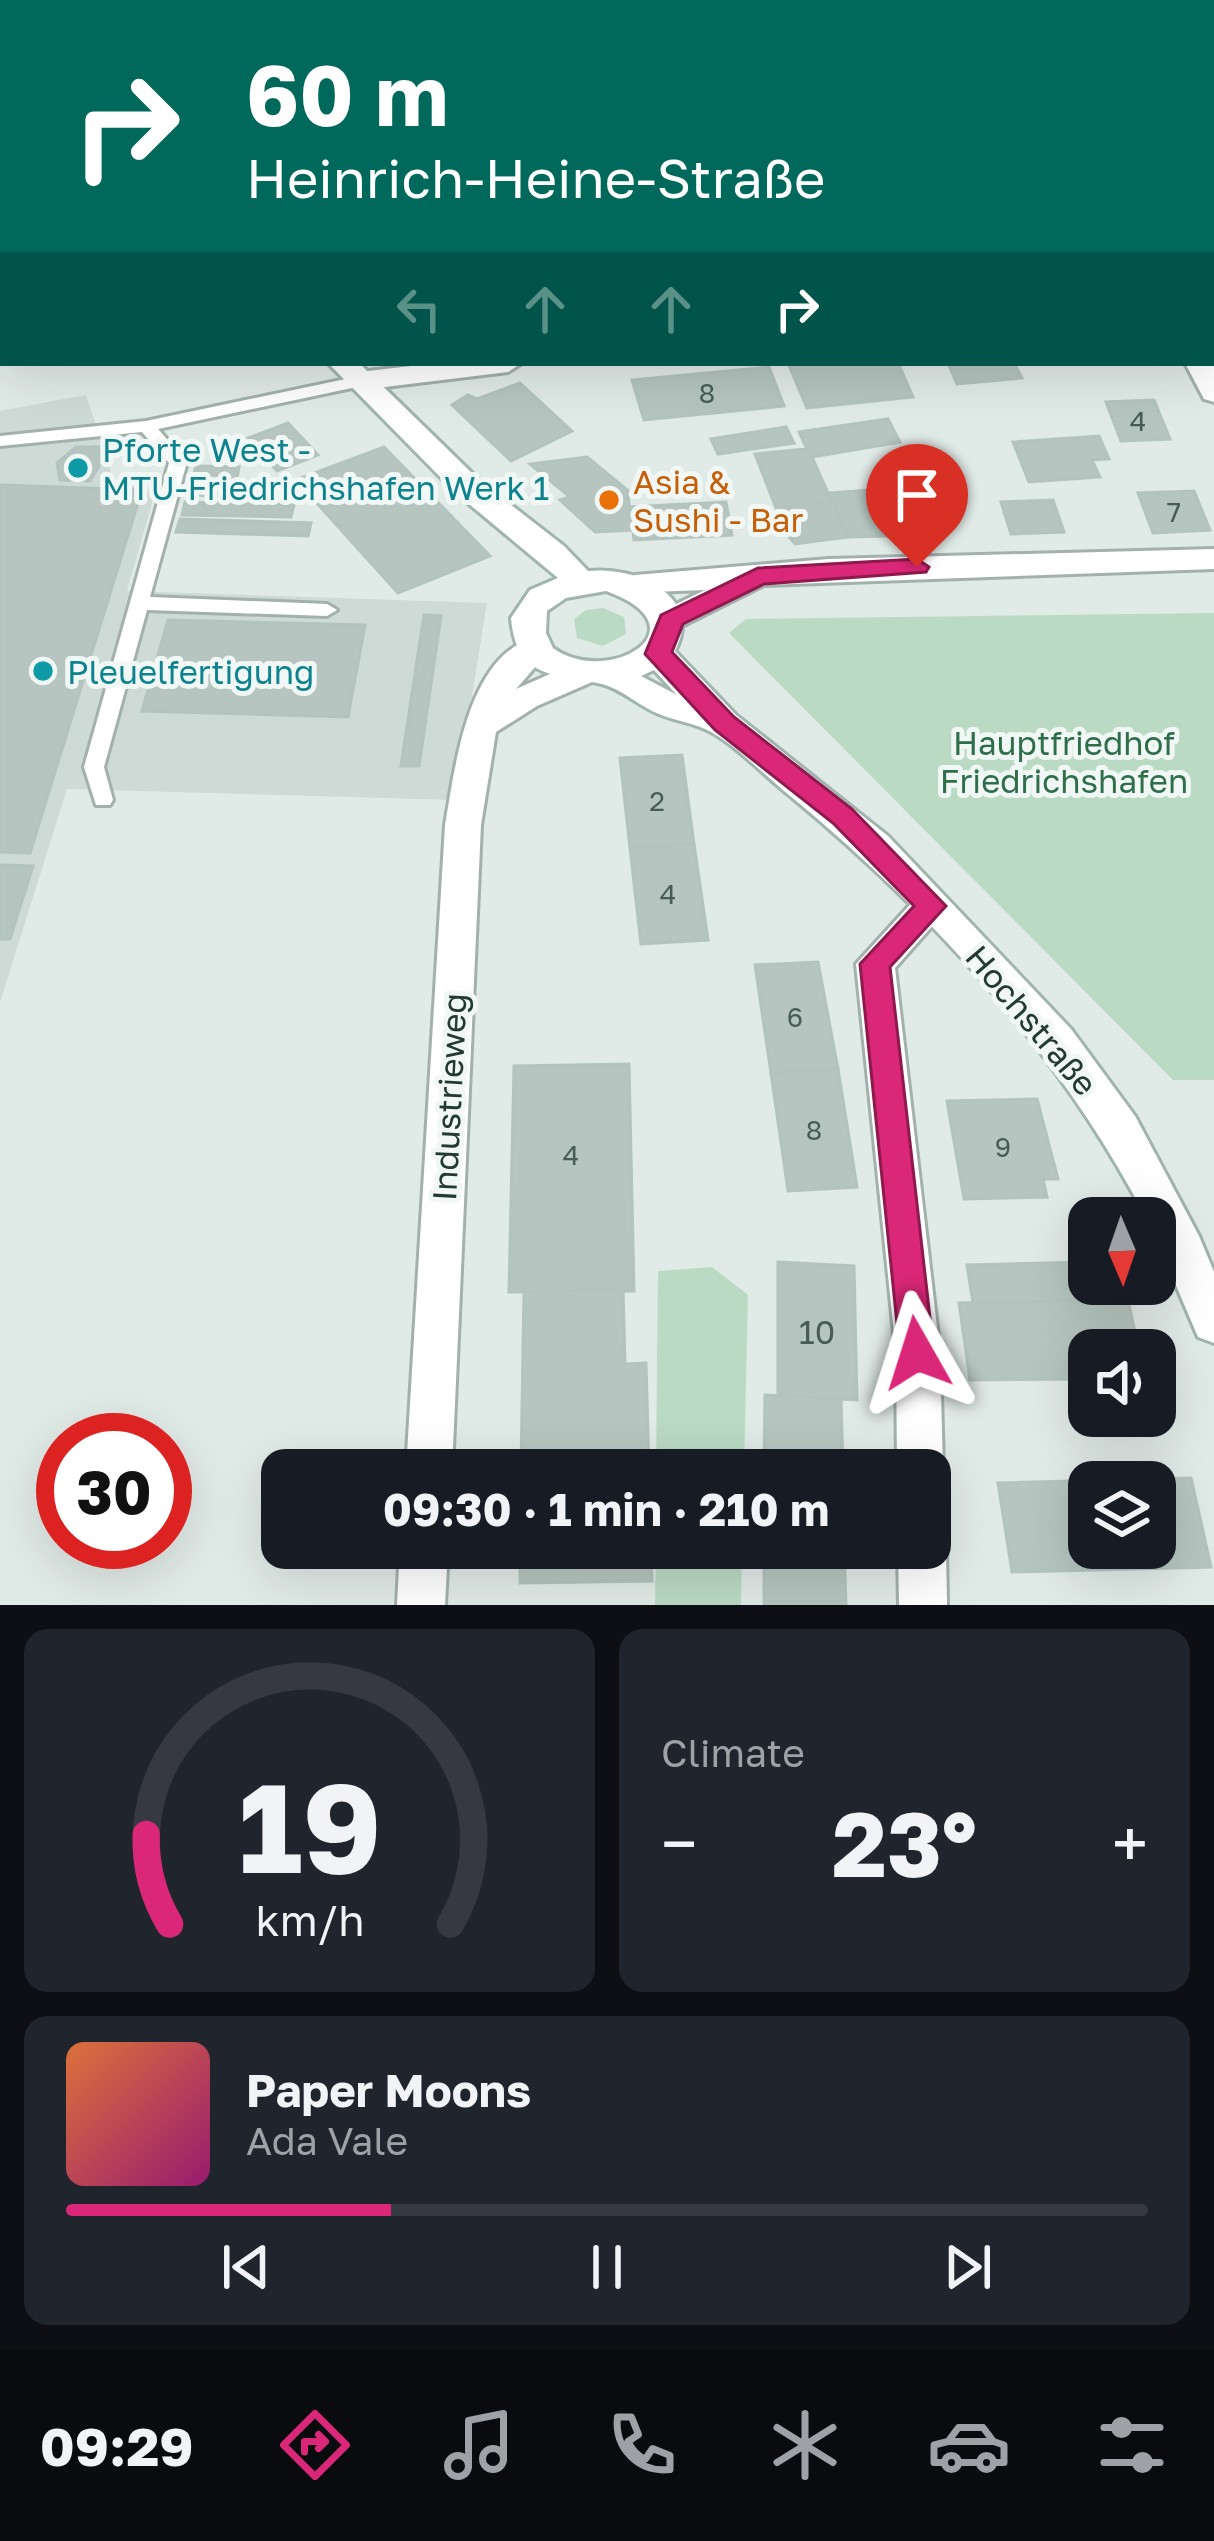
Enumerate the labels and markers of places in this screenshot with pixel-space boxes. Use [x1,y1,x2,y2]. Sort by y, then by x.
place label: Pforte West - MTU-Friedrichshafen Werk 1 [102,430,549,507]
pin [866,444,968,567]
marker: Pforte West - MTU-Friedrichshafen Werk 1 [65,455,91,481]
place label: Asia & Sushi - Bar [633,462,804,539]
marker: Asia & Sushi - Bar [596,487,622,513]
place label: Pleuelfertigung [67,652,314,691]
marker: Pleuelfertigung [30,658,56,684]

